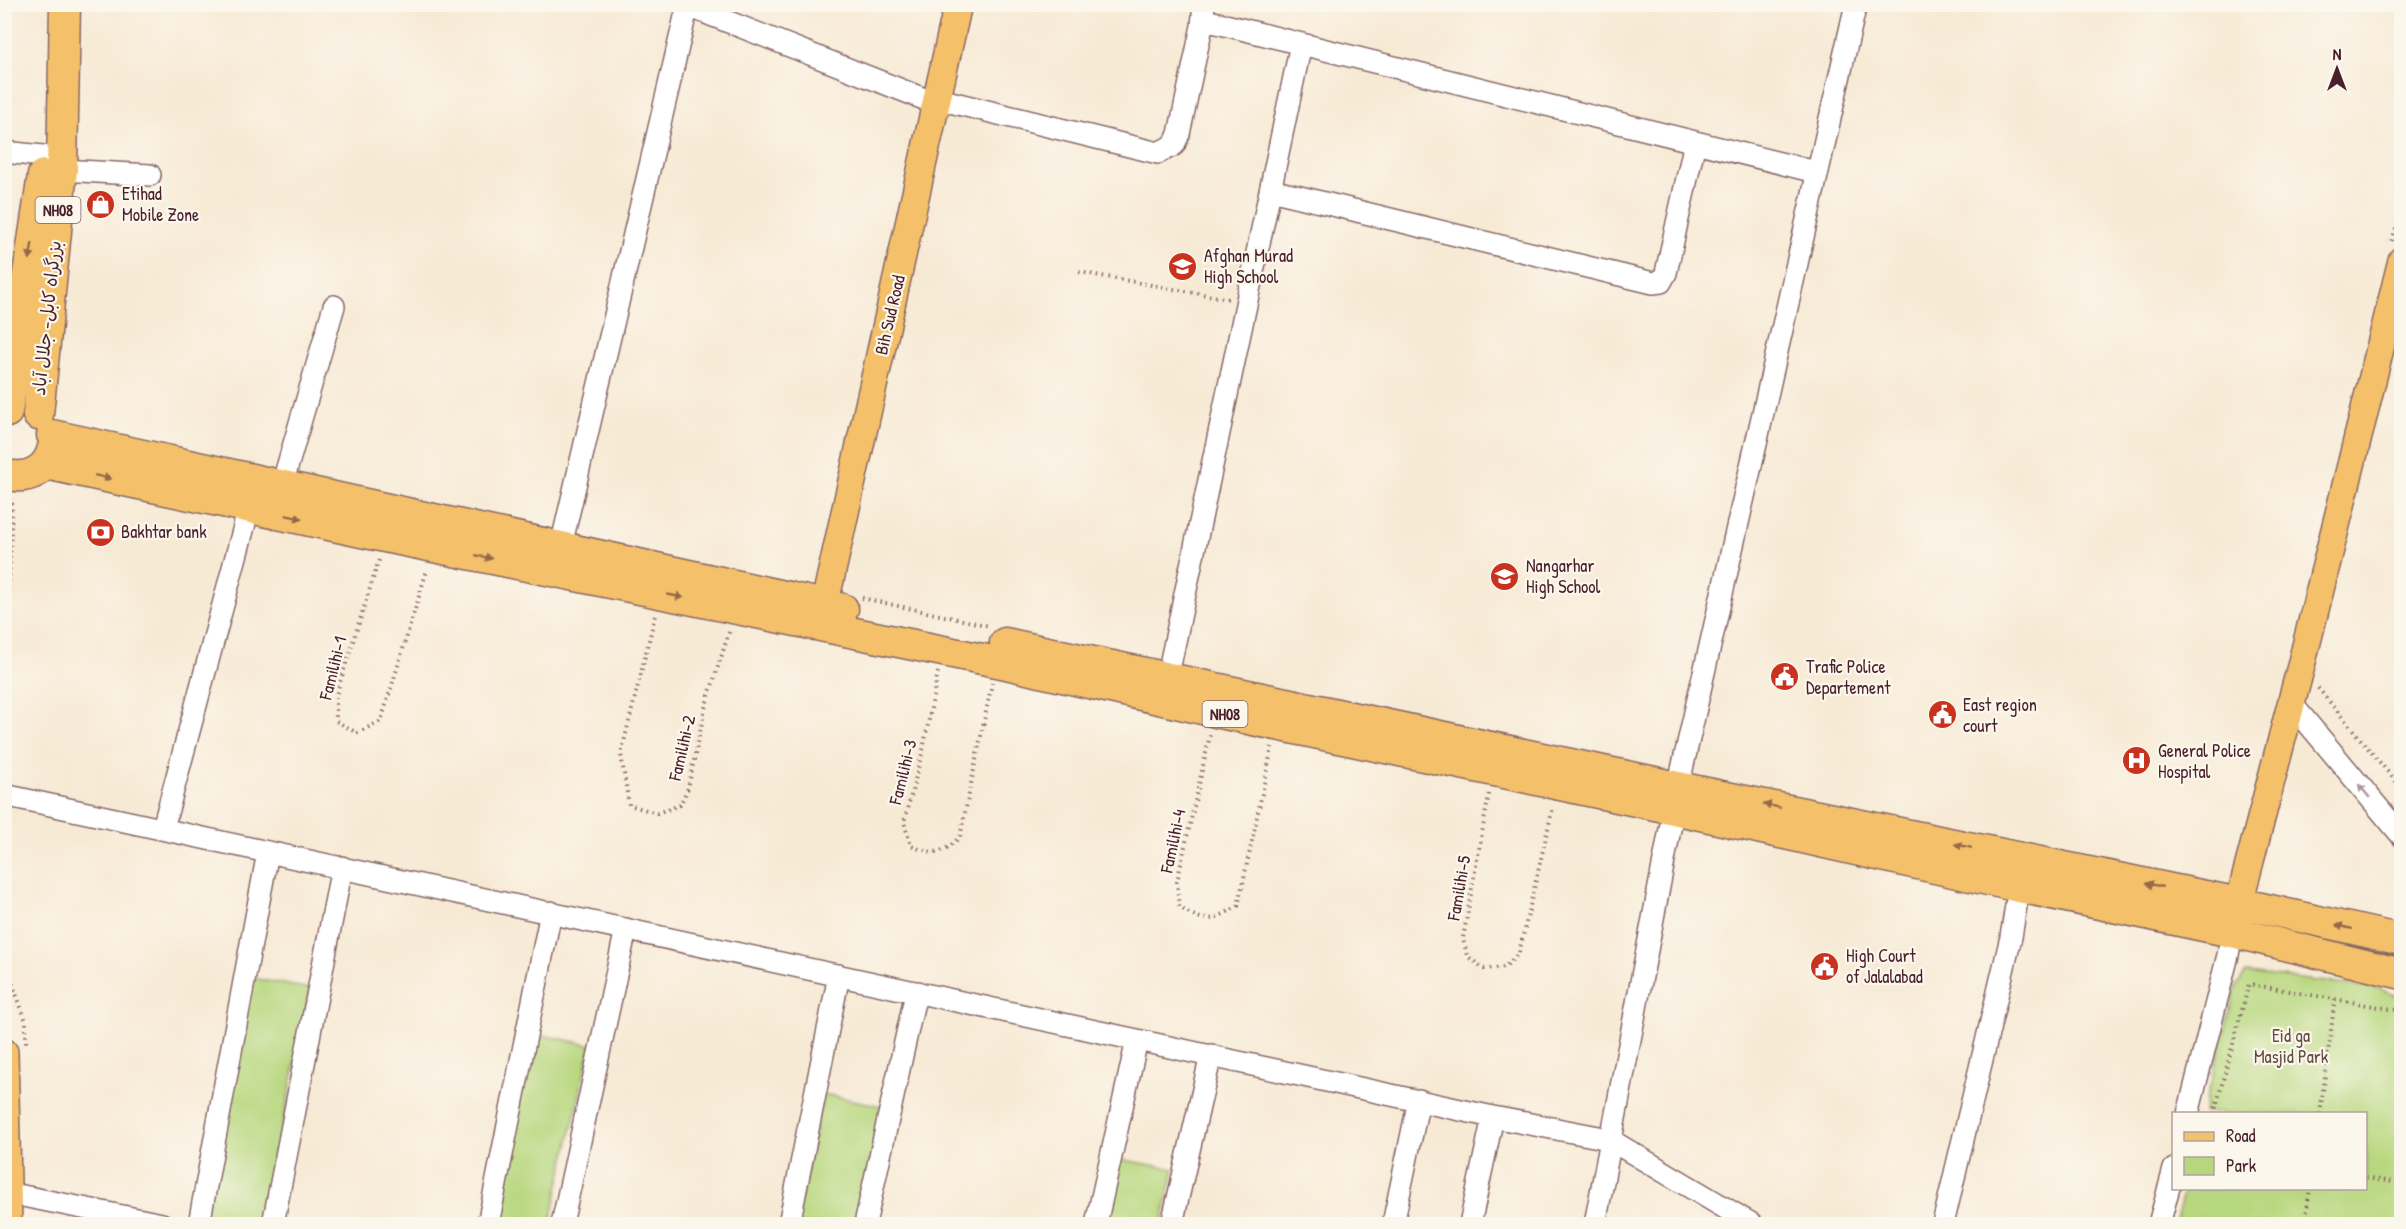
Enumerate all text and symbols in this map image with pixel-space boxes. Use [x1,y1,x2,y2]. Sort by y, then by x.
north arrow [2307,39,2367,99]
text: N [2333,43,2342,65]
place label: Etihad Mobile Zone [122,181,199,227]
shop icon: Etihad Mobile Zone [85,188,117,220]
road number: NH08 [36,197,80,223]
street label: بزرگراه کابل- جلال آباد [26,239,67,397]
one-way arrow [27,242,36,261]
place label: Afghan Murad High School [1204,243,1293,289]
school or university icon: Afghan Murad High School [1167,250,1199,282]
street label: Bih Sud Road [868,273,911,357]
one-way arrow [94,472,112,482]
one-way arrow [284,513,303,522]
bank icon: Bakhtar bank [84,516,116,548]
place label: Bakhtar bank [121,519,207,544]
one-way arrow [475,553,494,562]
place label: Nangarhar High School [1526,553,1600,599]
school or university icon: Nangarhar High School [1489,560,1521,592]
one-way arrow [666,592,685,601]
street label: Familihi-1 [312,634,352,703]
place label: Trafic Police Departement [1806,654,1891,700]
public building icon: Trafic Police Departement [1769,661,1801,693]
place label: East region court [1963,692,2037,738]
public building icon: East region court [1926,699,1958,731]
road number: NH08 [1202,701,1248,727]
street label: Familihi-2 [662,712,701,784]
street label: Familihi-3 [882,737,923,808]
place label: General Police Hospital [2158,738,2251,784]
hospital icon: General Police Hospital [2121,745,2153,777]
one-way arrow [2358,784,2371,799]
one-way arrow [1762,801,1781,810]
street label: Familihi-4 [1153,807,1191,876]
one-way arrow [1953,841,1972,850]
street label: Familihi-5 [1440,853,1477,923]
one-way arrow [2144,880,2163,889]
one-way arrow [2335,922,2354,931]
place label: High Court of Jalalabad [1846,943,1923,989]
public building icon: High Court of Jalalabad [1809,950,1841,982]
park label: Eid ga Masjid Park [2254,1023,2329,1069]
legend [2172,1112,2367,1190]
text: Road [2226,1123,2256,1148]
text: Park [2226,1153,2257,1178]

